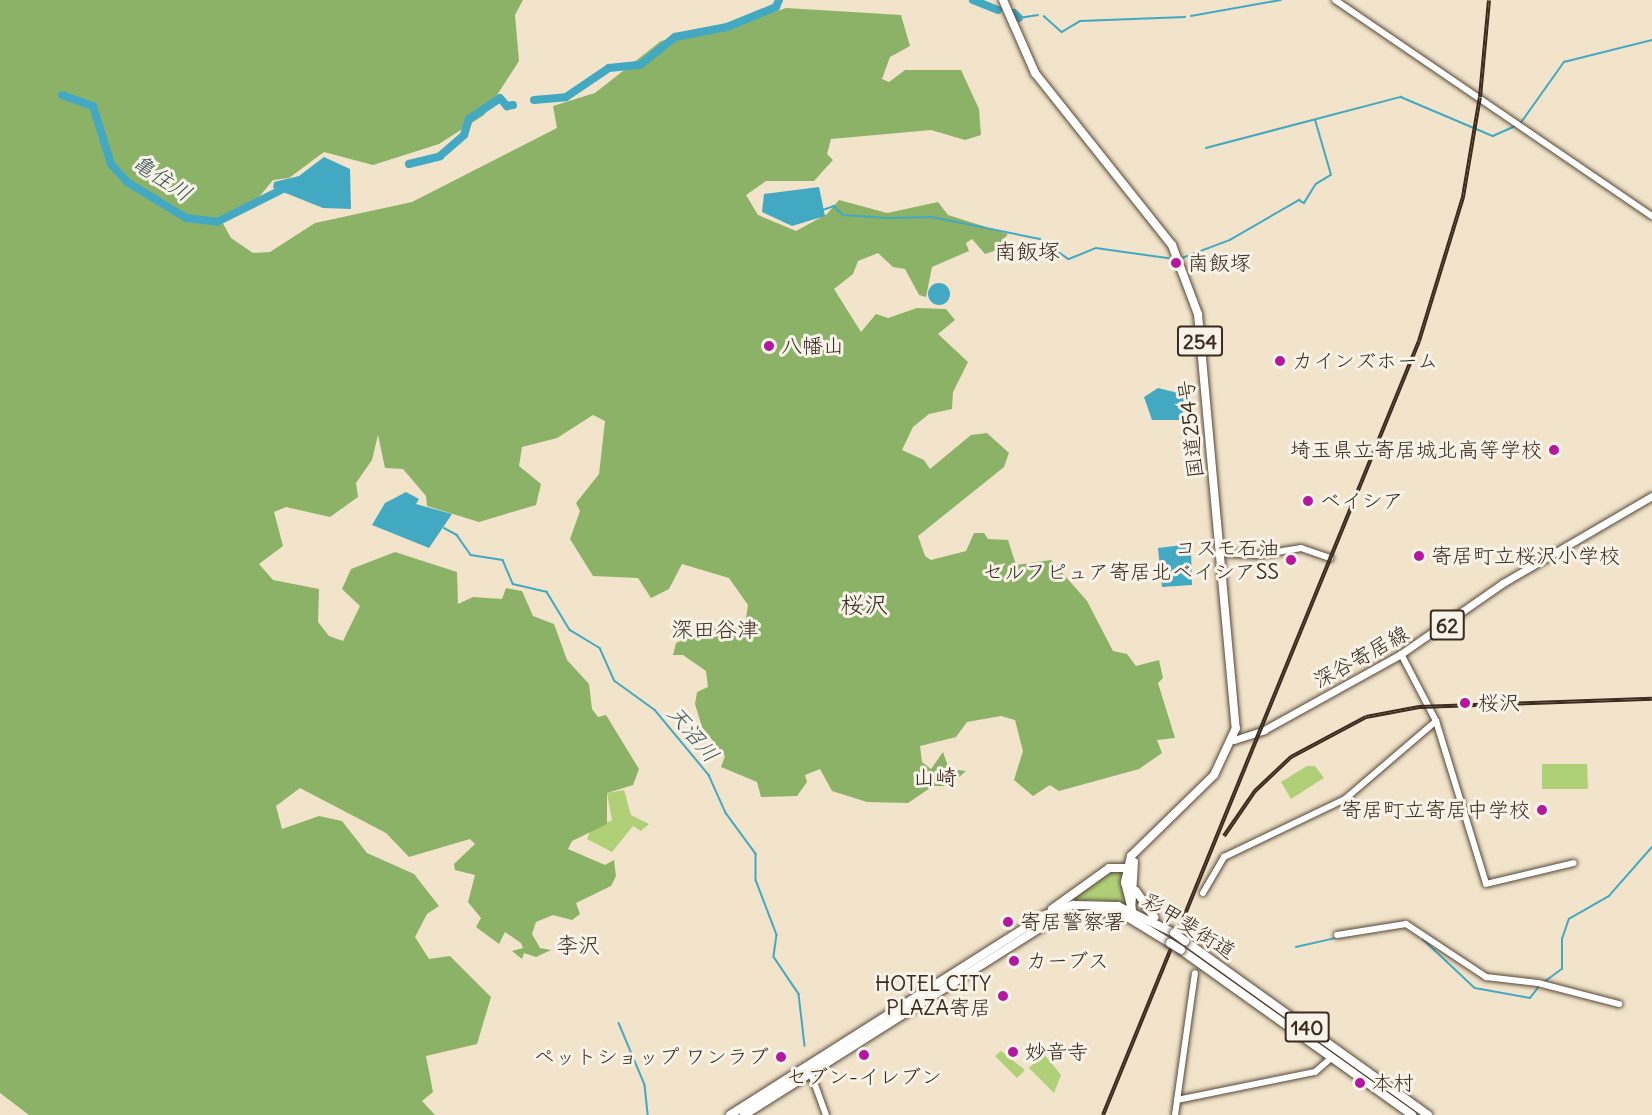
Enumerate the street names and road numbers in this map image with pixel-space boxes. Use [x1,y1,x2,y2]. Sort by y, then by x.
road number: 254 [1176,324,1224,358]
street label: 国道254号 [1173,379,1209,479]
road number: 62 [1429,608,1465,642]
street label: 深谷寄居線 [1309,621,1413,693]
street label: 彩甲斐街道 [1138,887,1240,965]
road number: 140 [1284,1010,1330,1044]

